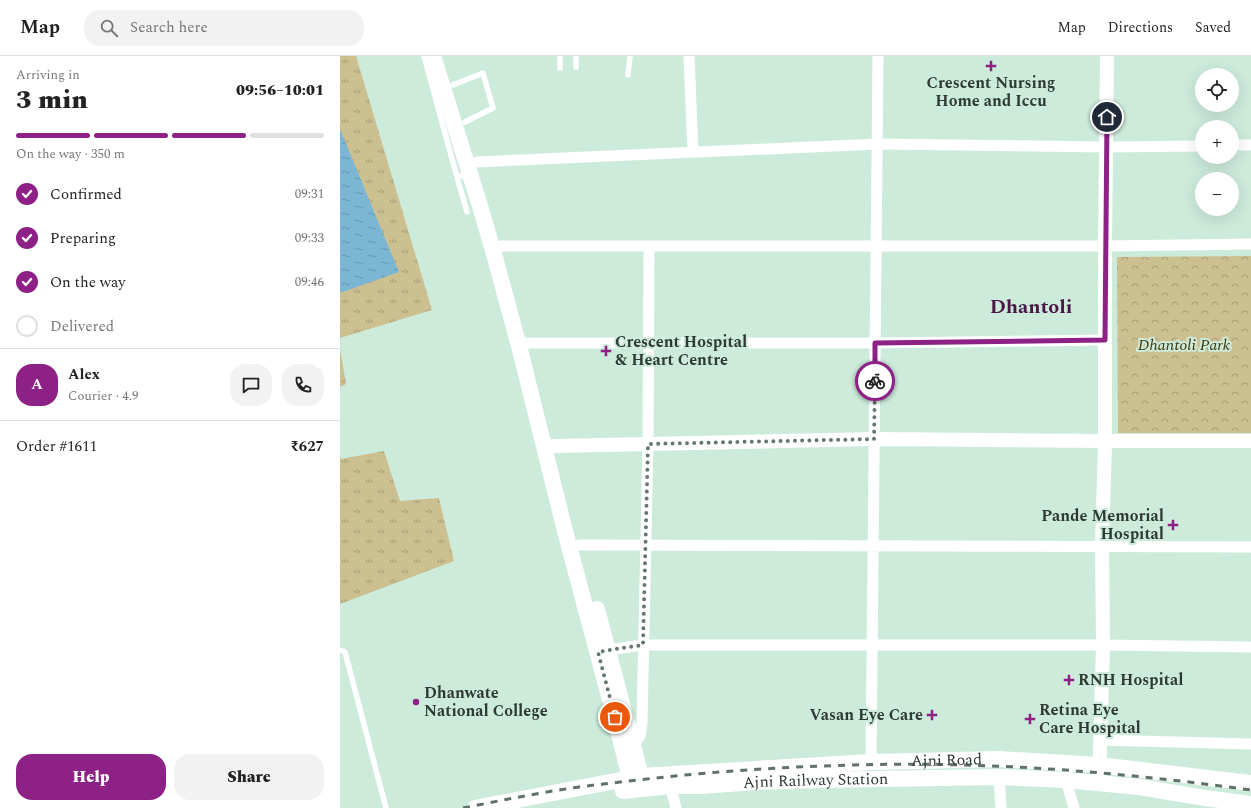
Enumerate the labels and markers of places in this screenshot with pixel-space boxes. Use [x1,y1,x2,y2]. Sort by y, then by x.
marker: Crescent Nursing Home and Iccu [985,60,997,72]
place label: Crescent Nursing Home and Iccu [927,71,1055,113]
pin [1090,100,1124,134]
place label: Crescent Hospital & Heart Centre [615,330,747,372]
marker: Crescent Hospital & Heart Centre [600,345,612,357]
place label: Pande Memorial Hospital [1041,504,1164,546]
marker: Pande Memorial Hospital [1167,519,1179,531]
place label: RNH Hospital [1078,668,1183,692]
marker: RNH Hospital [1063,674,1075,686]
place label: Dhanwate National College [424,681,548,723]
marker: Dhanwate National College [411,697,421,707]
place label: Retina Eye Care Hospital [1039,698,1141,740]
pin [598,700,632,734]
place label: Vasan Eye Care [810,703,923,727]
marker: Vasan Eye Care [926,709,938,721]
marker: Retina Eye Care Hospital [1024,713,1036,725]

